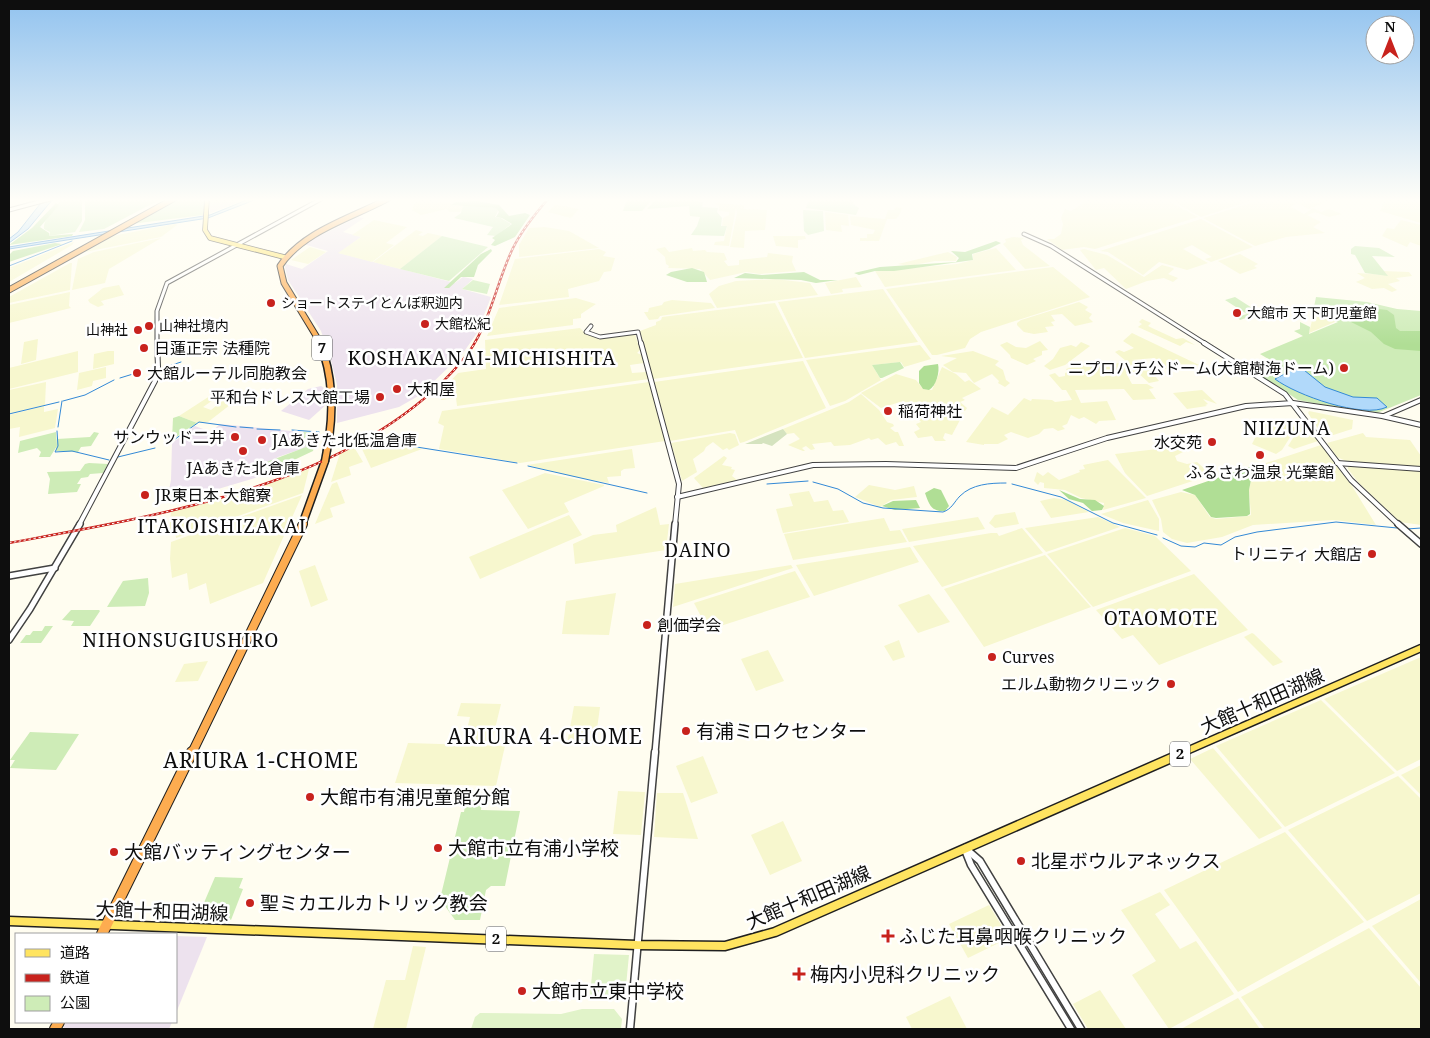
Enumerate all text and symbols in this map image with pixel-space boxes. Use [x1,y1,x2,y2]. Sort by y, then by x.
north arrow [1365,15,1415,65]
text: N [1384,17,1396,36]
place label: ショートステイとんぼ釈迦内 [281,293,463,312]
marker: ショートステイとんぼ釈迦内 [265,297,277,309]
place label: 大館市 天下町児童館 [1247,303,1377,322]
marker: 大館市 天下町児童館 [1231,307,1243,319]
place label: 大館松紀 [435,314,491,333]
place label: 山神社境内 [159,316,229,335]
marker: 大館松紀 [419,318,431,330]
place label: 山神社 [86,320,128,339]
marker: 山神社境内 [143,320,155,332]
marker: 山神社 [132,324,144,336]
road number: 7 [312,336,332,360]
place label: 日蓮正宗 法種院 [154,337,270,359]
marker: 日蓮正宗 法種院 [138,342,150,354]
district label: KOSHAKANAI-MICHISHITA [347,345,617,371]
place label: ニプロハチ公ドーム(大館樹海ドーム) [1068,357,1334,379]
place label: 大館ルーテル同胞教会 [147,362,307,384]
marker: ニプロハチ公ドーム(大館樹海ドーム) [1338,362,1350,374]
marker: 大館ルーテル同胞教会 [131,367,143,379]
place label: 大和屋 [407,378,455,400]
marker: 大和屋 [391,383,403,395]
place label: 平和台ドレス大館工場 [210,386,370,408]
marker: 平和台ドレス大館工場 [374,391,386,403]
place label: 稲荷神社 [898,400,962,422]
marker: 稲荷神社 [882,405,894,417]
district label: NIIZUNA [1243,415,1331,441]
place label: サンウッド二井 [113,426,225,448]
place label: JAあきた北低温倉庫 [271,429,417,451]
marker: サンウッド二井 [229,431,241,443]
place label: 水交苑 [1154,431,1202,453]
marker: JAあきた北低温倉庫 [256,434,268,446]
marker: 水交苑 [1206,436,1218,448]
marker: JAあきた北倉庫 [237,445,249,457]
marker: ふるさわ温泉 光葉館 [1254,449,1266,461]
place label: JAあきた北倉庫 [186,457,300,479]
place label: ふるさわ温泉 光葉館 [1186,461,1334,483]
place label: JR東日本 大館寮 [154,484,271,506]
marker: JR東日本 大館寮 [139,489,151,501]
district label: ITAKOISHIZAKAI [137,513,307,539]
district label: DAINO [664,537,732,563]
place label: トリニティ 大館店 [1231,543,1362,565]
marker: トリニティ 大館店 [1366,548,1378,560]
district label: OTAOMOTE [1104,605,1218,631]
place label: 創価学会 [657,614,721,636]
marker: 創価学会 [641,619,653,631]
district label: NIHONSUGIUSHIRO [83,627,279,653]
place label: Curves [1002,646,1055,668]
marker: Curves [986,651,998,663]
street label: 大館十和田湖線 [1196,662,1328,740]
place label: エルム動物クリニック [1001,673,1161,695]
marker: エルム動物クリニック [1165,678,1177,690]
place label: 有浦ミロクセンター [696,718,867,744]
district label: ARIURA 4-CHOME [447,722,643,750]
marker: 有浦ミロクセンター [680,725,692,737]
road number: 2 [1170,742,1190,766]
district label: ARIURA 1-CHOME [163,746,359,774]
place label: 大館市有浦児童館分館 [320,784,510,810]
marker: 大館市有浦児童館分館 [304,791,316,803]
place label: 大館市立有浦小学校 [448,835,619,861]
place label: 大館バッティングセンター [124,839,351,865]
marker: 大館市立有浦小学校 [432,842,444,854]
marker: 大館バッティングセンター [108,846,120,858]
place label: 北星ボウルアネックス [1031,848,1220,874]
marker: 北星ボウルアネックス [1015,855,1027,867]
street label: 大館十和田湖線 [742,859,874,935]
place label: 聖ミカエルカトリック教会 [260,890,487,916]
street label: 大館十和田湖線 [95,896,229,926]
marker: 聖ミカエルカトリック教会 [244,897,256,909]
place label: ふじた耳鼻咽喉クリニック [899,923,1127,949]
road number: 2 [486,926,506,952]
marker: ふじた耳鼻咽喉クリニック [881,929,895,943]
legend [15,933,178,1023]
text: 道路 [60,942,90,962]
place label: 梅内小児科クリニック [810,961,1000,987]
text: 鉄道 [60,967,90,987]
marker: 梅内小児科クリニック [792,967,806,981]
place label: 大館市立東中学校 [532,978,684,1004]
marker: 大館市立東中学校 [516,985,528,997]
text: 公園 [60,992,90,1012]

